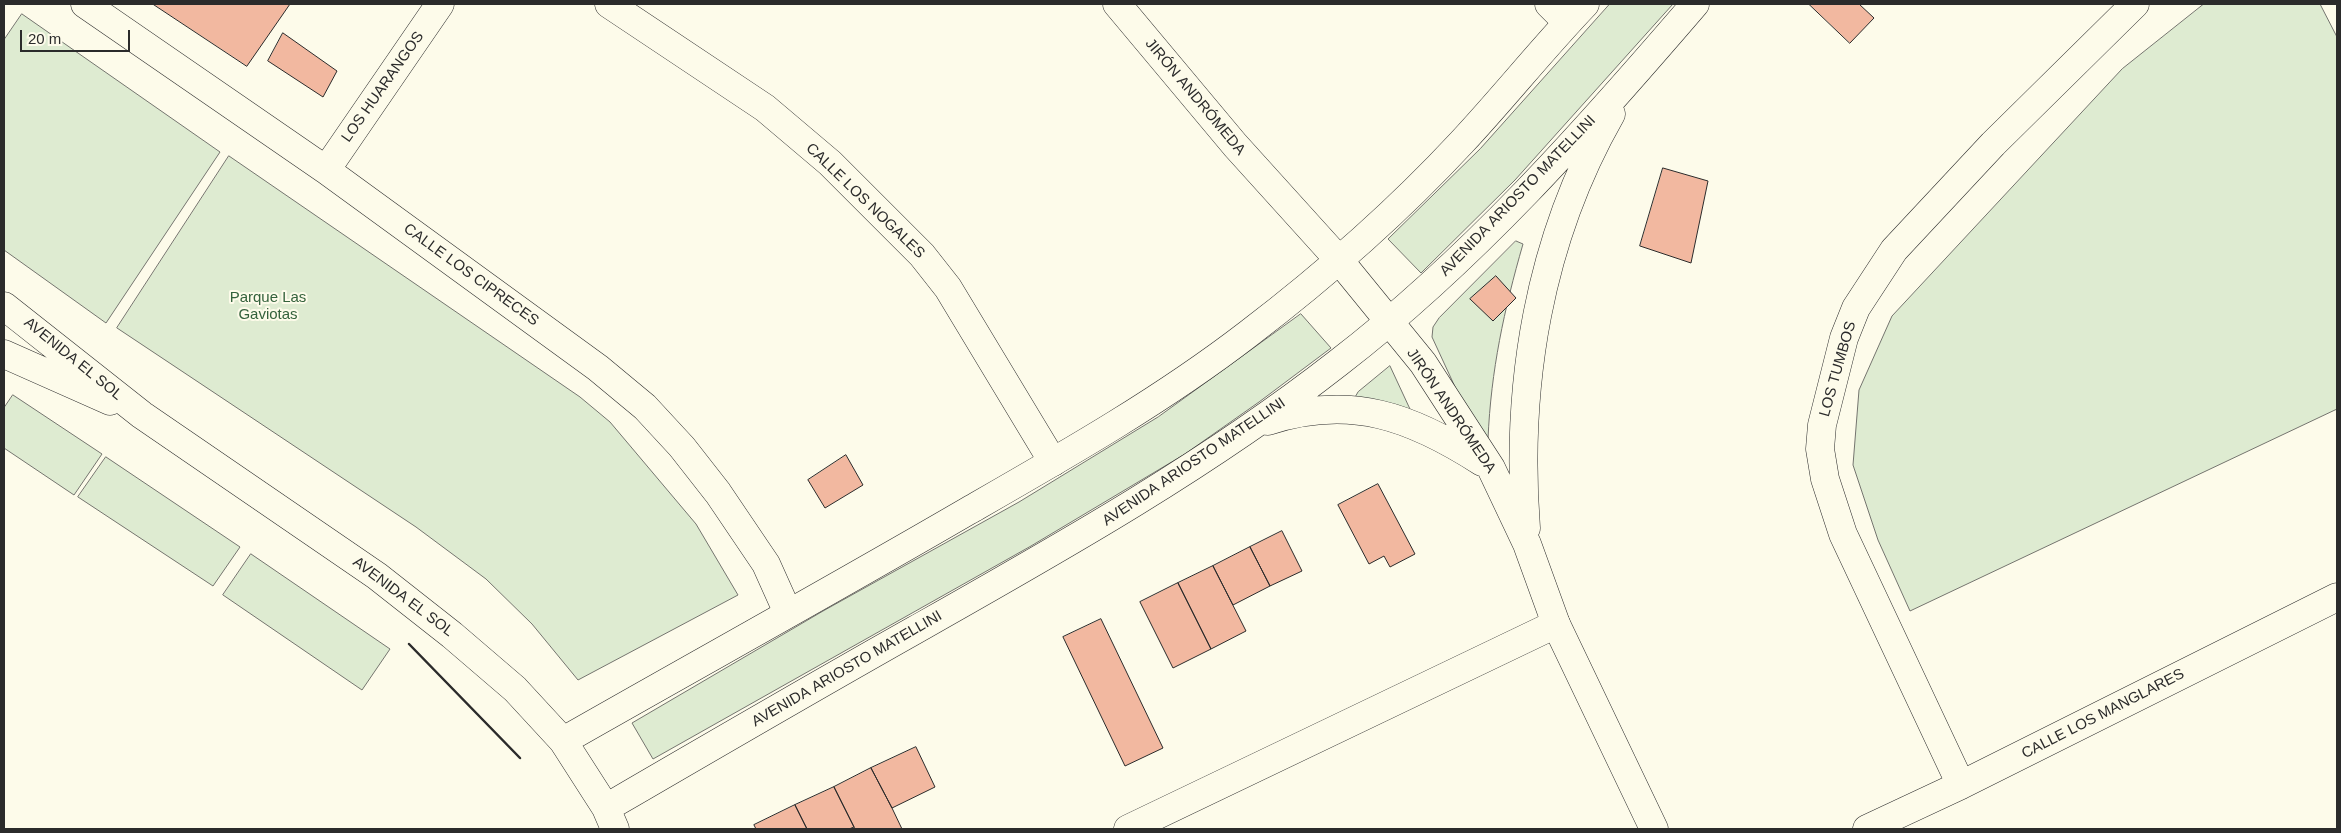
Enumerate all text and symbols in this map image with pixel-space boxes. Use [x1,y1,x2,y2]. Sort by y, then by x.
scale bar [22,20,132,52]
street label: LOS HUARANGOS [338,28,428,146]
text: 20 m [28,30,61,47]
street label: JIRÓN ANDRÓMEDA [1141,35,1249,159]
street label: AVENIDA ARIOSTO MATELLINI [1436,112,1600,280]
street label: CALLE LOS NOGALES [802,140,928,262]
street label: CALLE LOS CIPRECES [400,220,542,330]
park label: Parque Las Gaviotas [230,289,306,324]
street label: AVENIDA EL SOL [20,314,126,404]
street label: LOS TUMBOS [1816,319,1860,419]
street label: JIRÓN ANDRÓMEDA [1403,345,1499,477]
street label: AVENIDA ARIOSTO MATELLINI [1099,394,1289,530]
street label: AVENIDA EL SOL [349,553,457,641]
street label: AVENIDA ARIOSTO MATELLINI [749,607,945,731]
street label: CALLE LOS MANGLARES [2019,665,2187,763]

